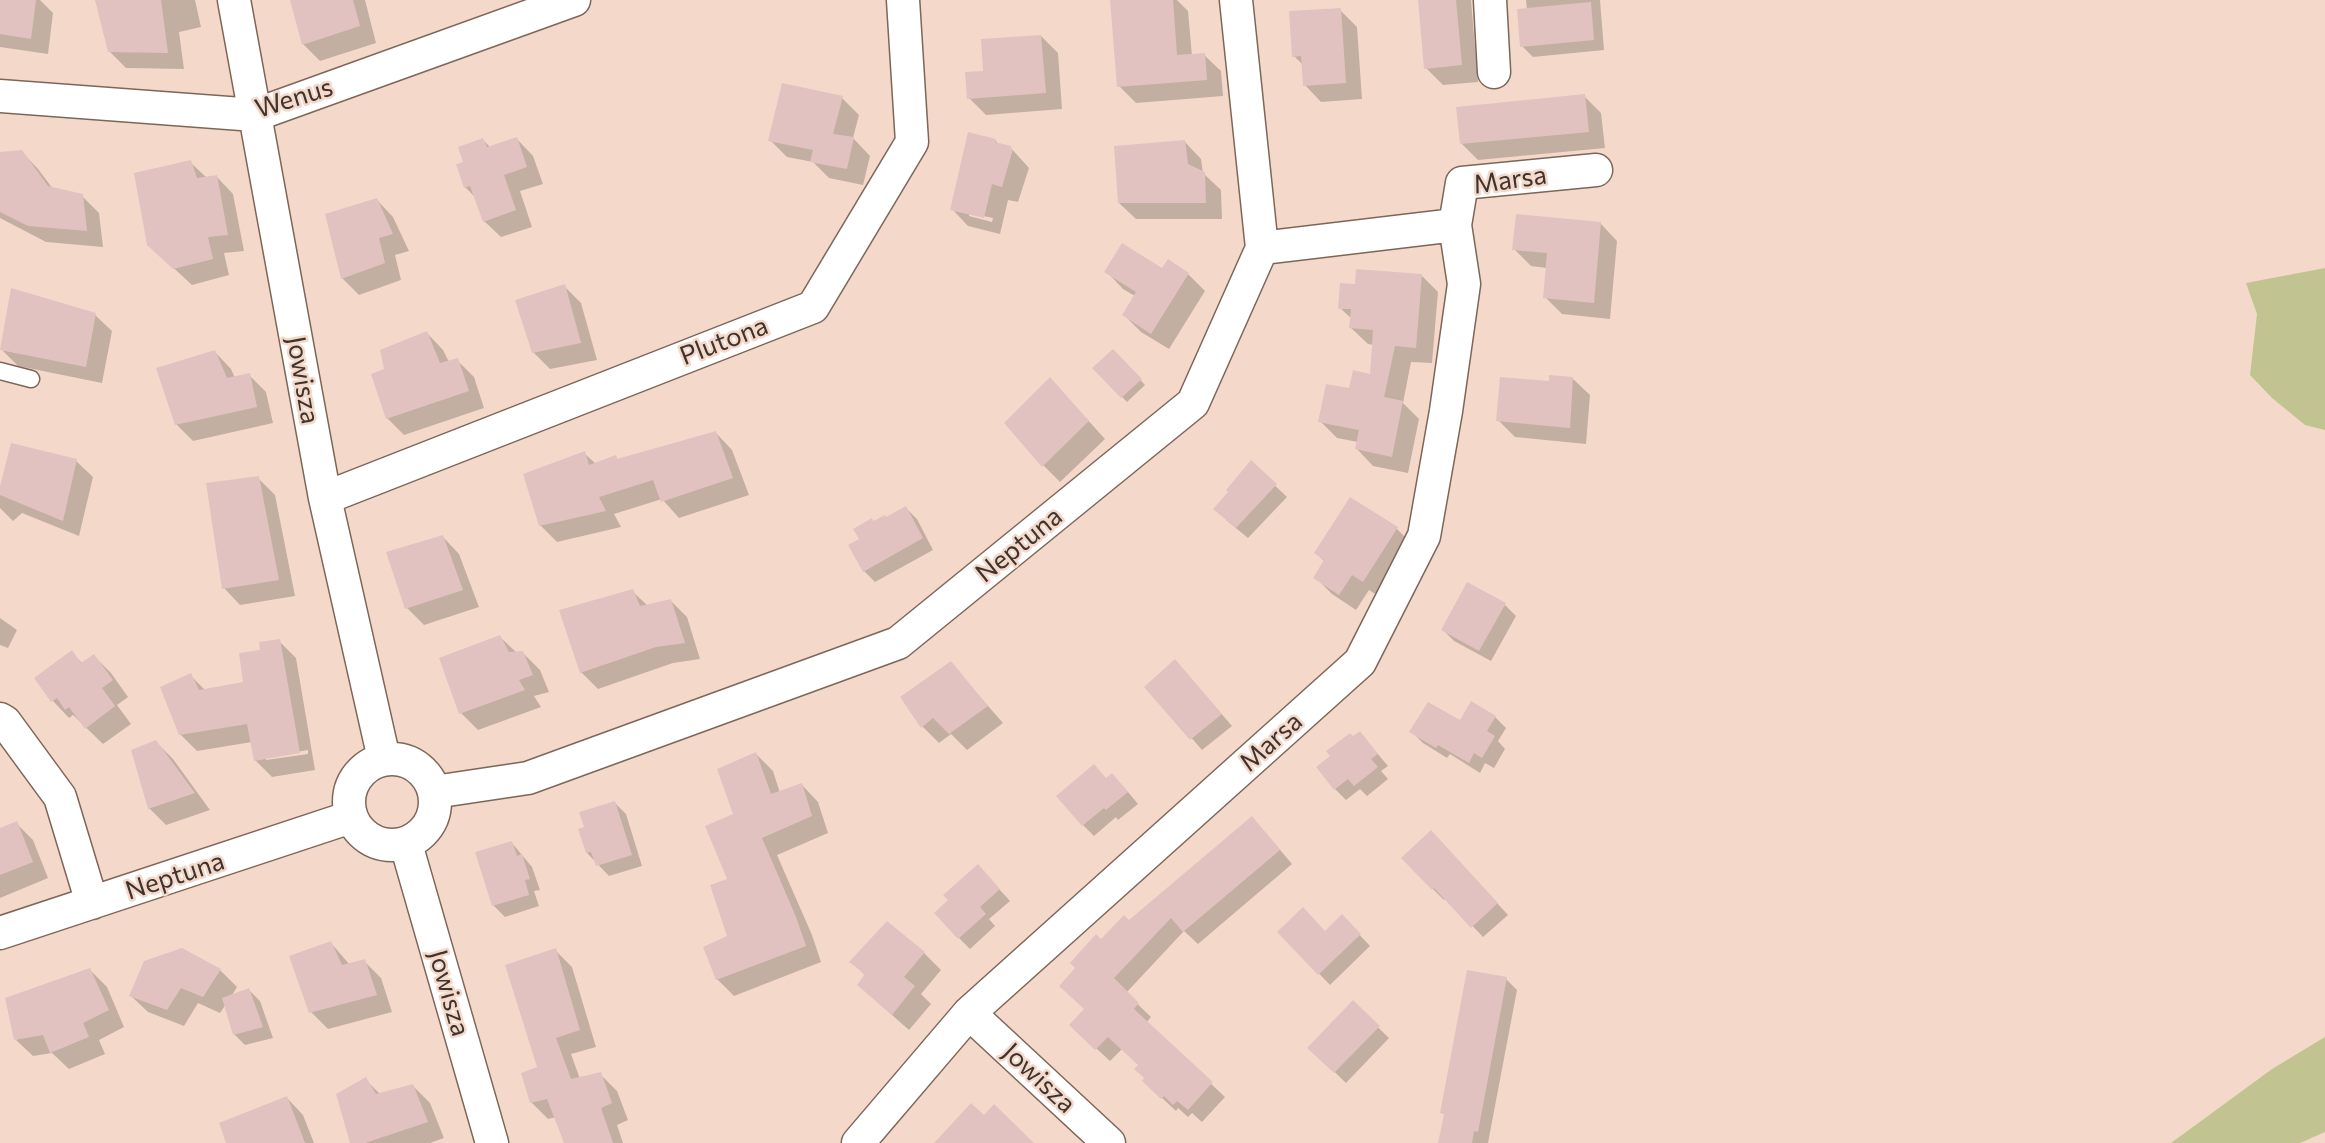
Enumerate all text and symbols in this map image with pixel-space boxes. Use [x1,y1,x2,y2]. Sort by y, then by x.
street label: Wenus [251,71,337,125]
street label: Marsa [1471,159,1549,201]
street label: Plutona [675,310,773,372]
street label: Jowisza [280,334,326,426]
street label: Neptuna [969,501,1069,589]
street label: Marsa [1233,706,1309,778]
street label: Neptuna [122,845,228,907]
street label: Jowisza [422,946,476,1040]
street label: Jowisza [996,1036,1082,1120]

